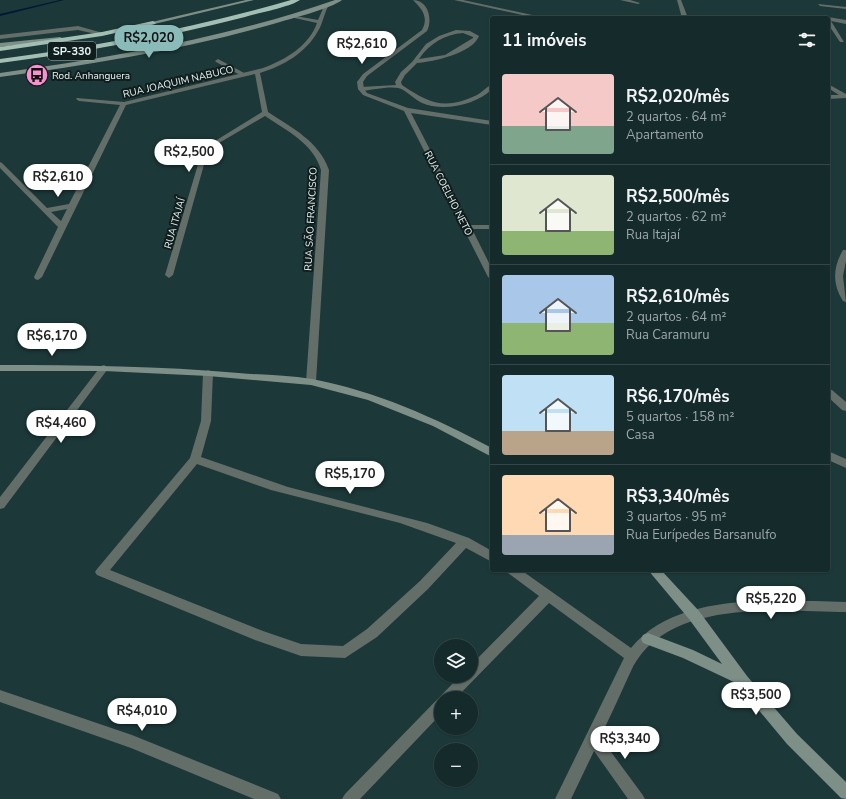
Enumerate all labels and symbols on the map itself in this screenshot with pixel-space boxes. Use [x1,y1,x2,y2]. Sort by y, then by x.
pin: R$2,020 [112,25,186,59]
pin: R$2,610 [325,31,399,65]
road number: SP-330 [48,42,96,60]
bus stop icon: Rod. Anhanguera [24,62,50,88]
street label: RUA JOAQUIM NABUCO [121,62,235,102]
place label: Rod. Anhanguera [52,69,130,83]
pin: R$2,500 [152,139,226,173]
street label: RUA COELHO NETO [421,149,476,239]
pin: R$2,610 [21,164,95,198]
street label: RUA SÃO FRANCISCO [301,167,321,271]
street label: RUA ITAJAÍ [161,195,189,250]
pin: R$6,170 [15,323,89,357]
pin: R$4,460 [24,410,98,444]
pin: R$5,170 [313,461,387,495]
pin: R$5,220 [734,586,808,620]
pin: R$3,500 [719,682,793,716]
pin: R$4,010 [105,698,179,732]
pin: R$3,340 [588,726,662,760]

